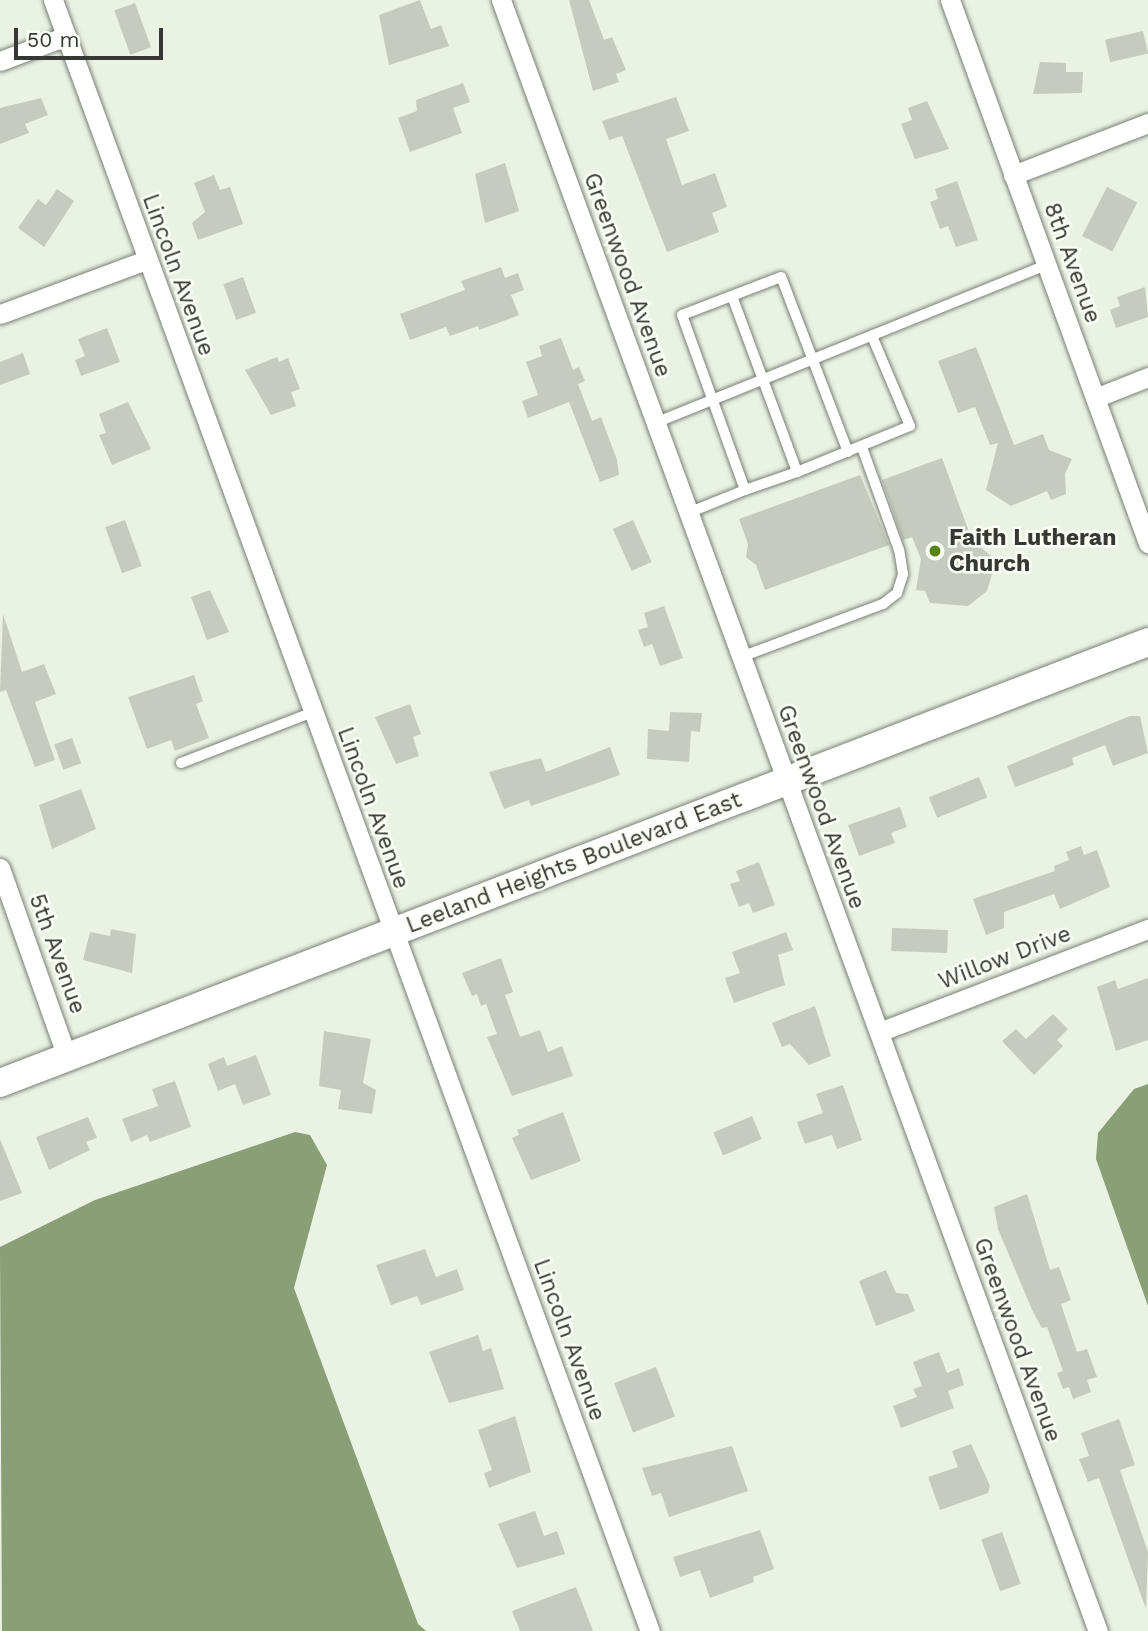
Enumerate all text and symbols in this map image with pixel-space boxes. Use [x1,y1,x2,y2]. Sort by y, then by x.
scale bar [18,14,166,58]
text: 50 m [27,27,79,52]
street label: Greenwood Avenue [577,169,677,381]
street label: Lincoln Avenue [136,190,220,360]
street label: 8th Avenue [1037,198,1107,328]
place label: Faith Lutheran Church [949,524,1116,578]
marker: Faith Lutheran Church [927,543,943,559]
street label: Greenwood Avenue [771,701,871,913]
street label: Lincoln Avenue [331,723,415,893]
street label: Leeland Heights Boulevard East [402,786,746,940]
street label: 5th Avenue [22,890,92,1018]
street label: Willow Drive [935,920,1075,996]
street label: Greenwood Avenue [967,1234,1067,1446]
street label: Lincoln Avenue [527,1255,611,1425]

